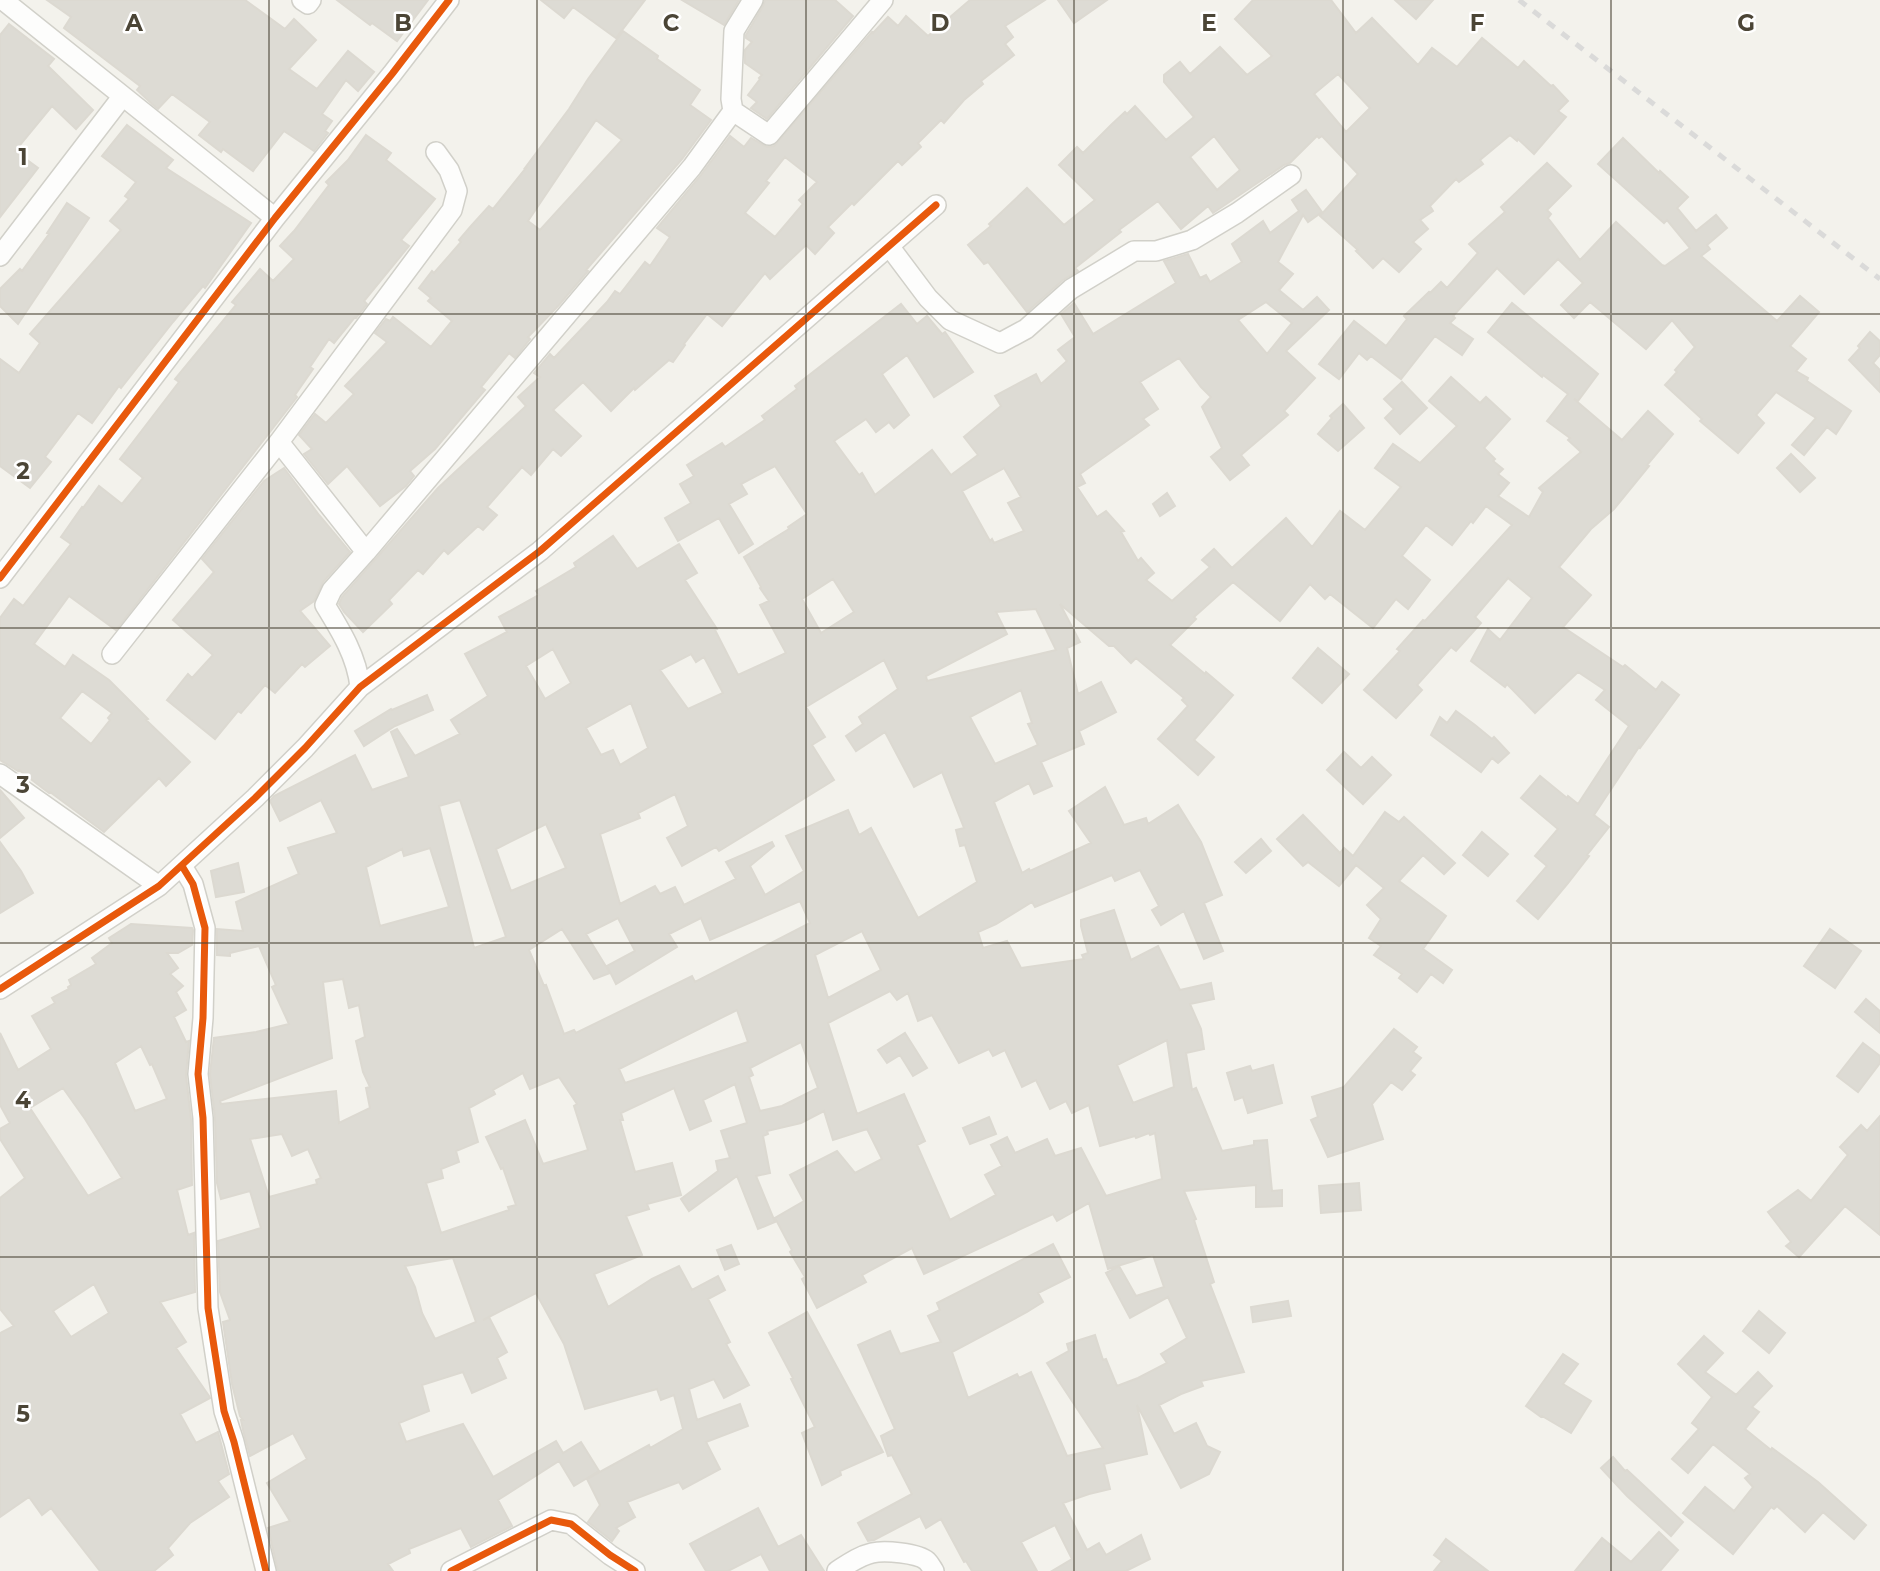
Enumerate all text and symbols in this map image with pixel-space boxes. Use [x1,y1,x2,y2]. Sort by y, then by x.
text: A [124,9,143,37]
text: B [394,9,412,37]
text: C [663,9,680,37]
text: D [931,9,950,37]
text: E [1201,9,1217,37]
text: F [1470,9,1485,37]
text: G [1737,9,1755,37]
text: 1 [18,143,28,171]
text: 2 [16,457,30,485]
text: 3 [15,771,30,799]
text: 4 [15,1086,31,1114]
text: 5 [16,1400,30,1428]

